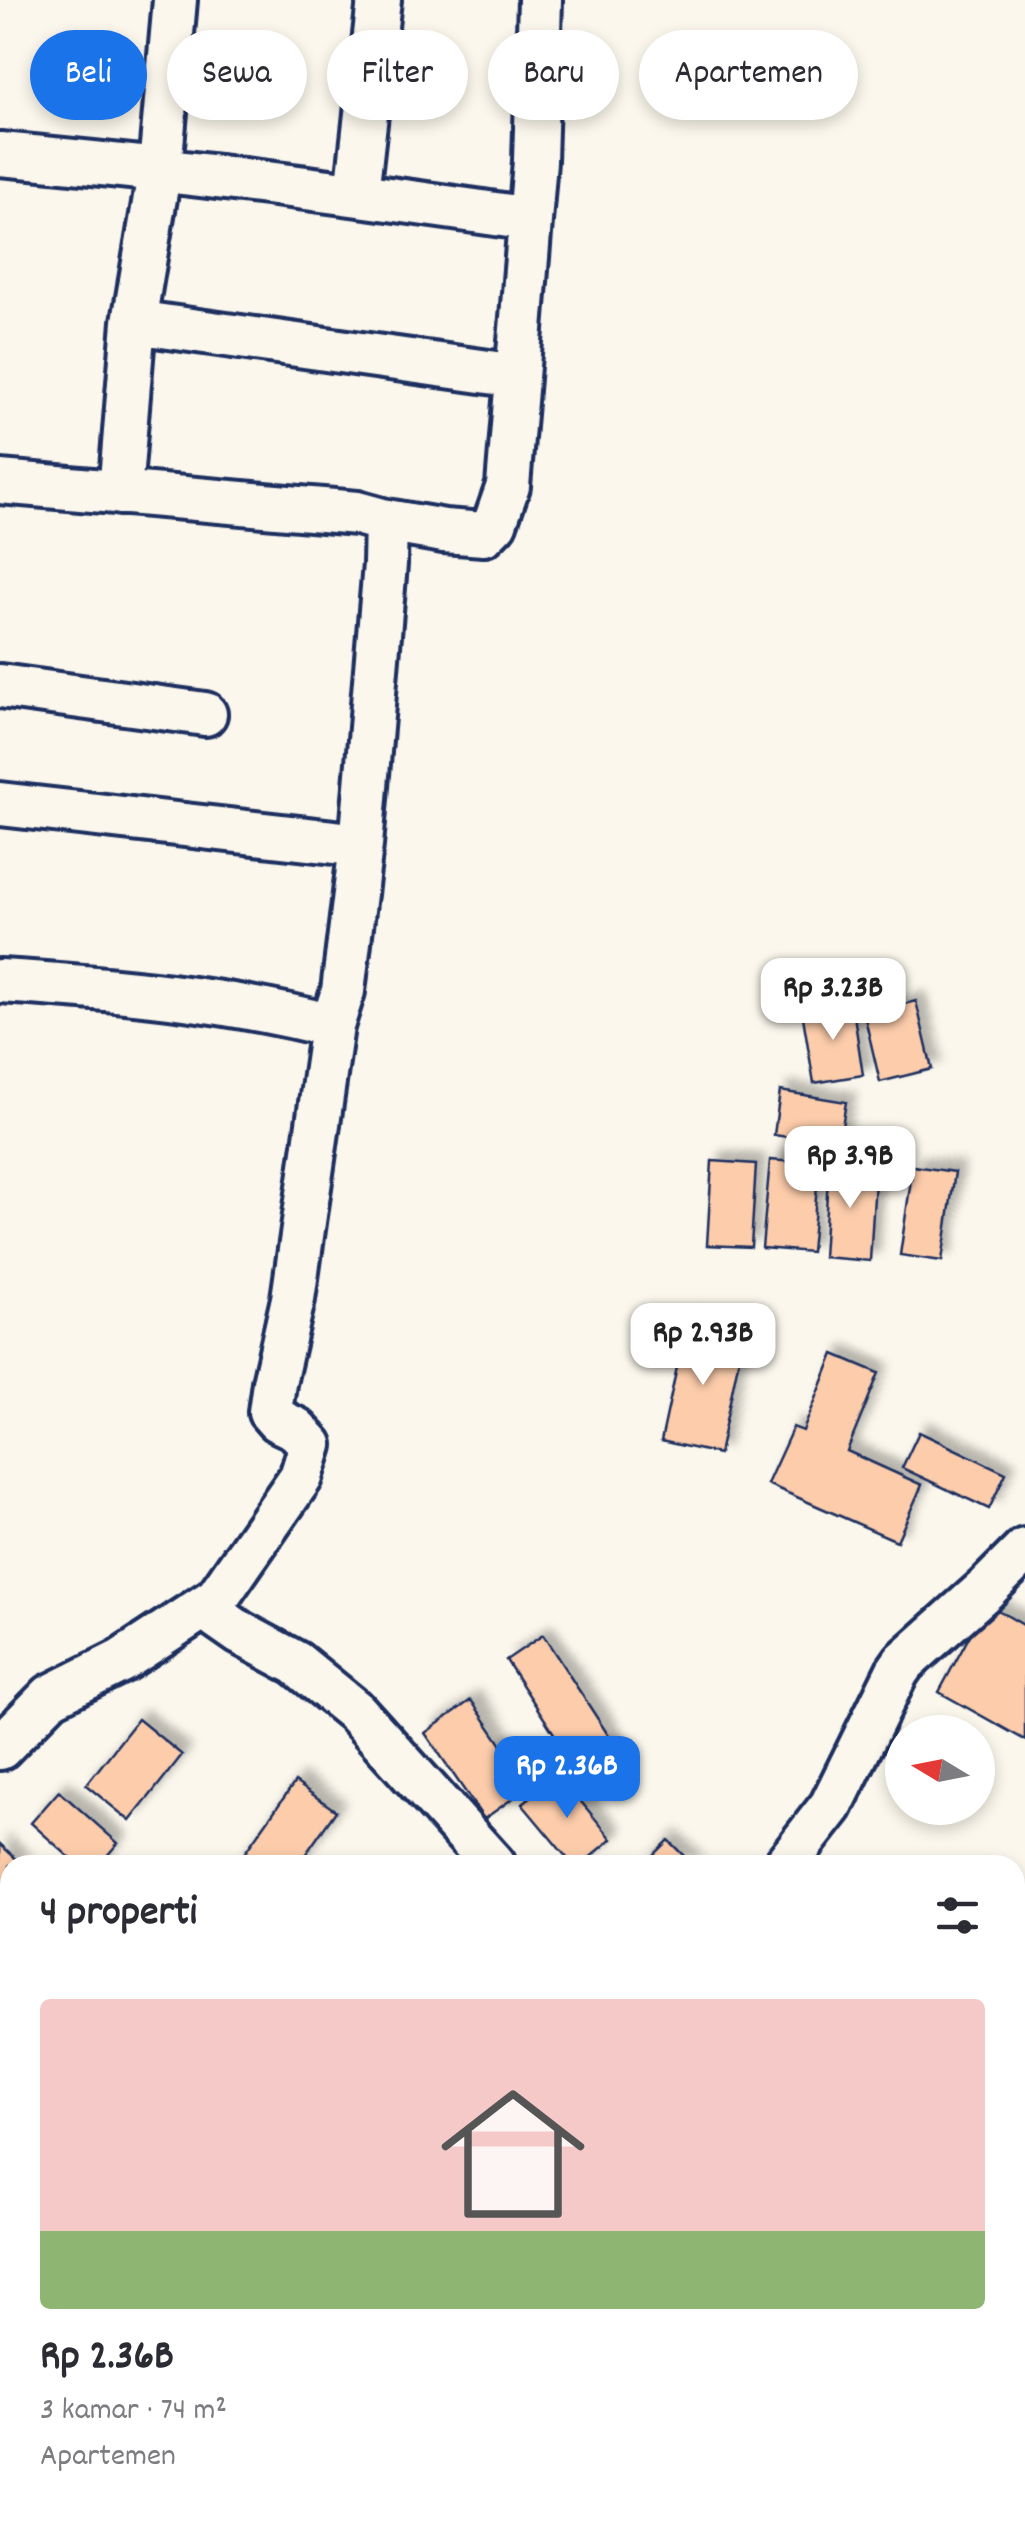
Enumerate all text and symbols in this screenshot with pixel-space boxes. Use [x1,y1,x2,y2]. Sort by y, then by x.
chip: Beli [30,30,147,120]
chip: Sewa [167,30,307,120]
chip: Filter [327,30,468,120]
chip: Baru [488,30,619,120]
chip: Apartemen [639,30,858,120]
pin: Rp 3.23B [730,958,936,1043]
text: Rp 3.23B [783,967,883,1013]
pin: Rp 3.9B [758,1126,942,1211]
text: Rp 3.9B [806,1135,894,1181]
pin: Rp 2.93B [600,1303,806,1388]
text: Rp 2.93B [653,1312,754,1358]
north arrow [885,1715,995,1825]
map controls [885,1715,995,1825]
pin: Rp 2.36B [464,1736,670,1821]
text: Rp 2.36B [516,1745,618,1791]
text: 4 properti [40,1885,197,1945]
icon: filters [930,1888,985,1943]
icon: home [423,2064,603,2244]
text: Rp 2.36B [40,2329,174,2389]
text: 3 kamar · 74 m² [40,2389,227,2435]
text: Apartemen [40,2435,176,2481]

